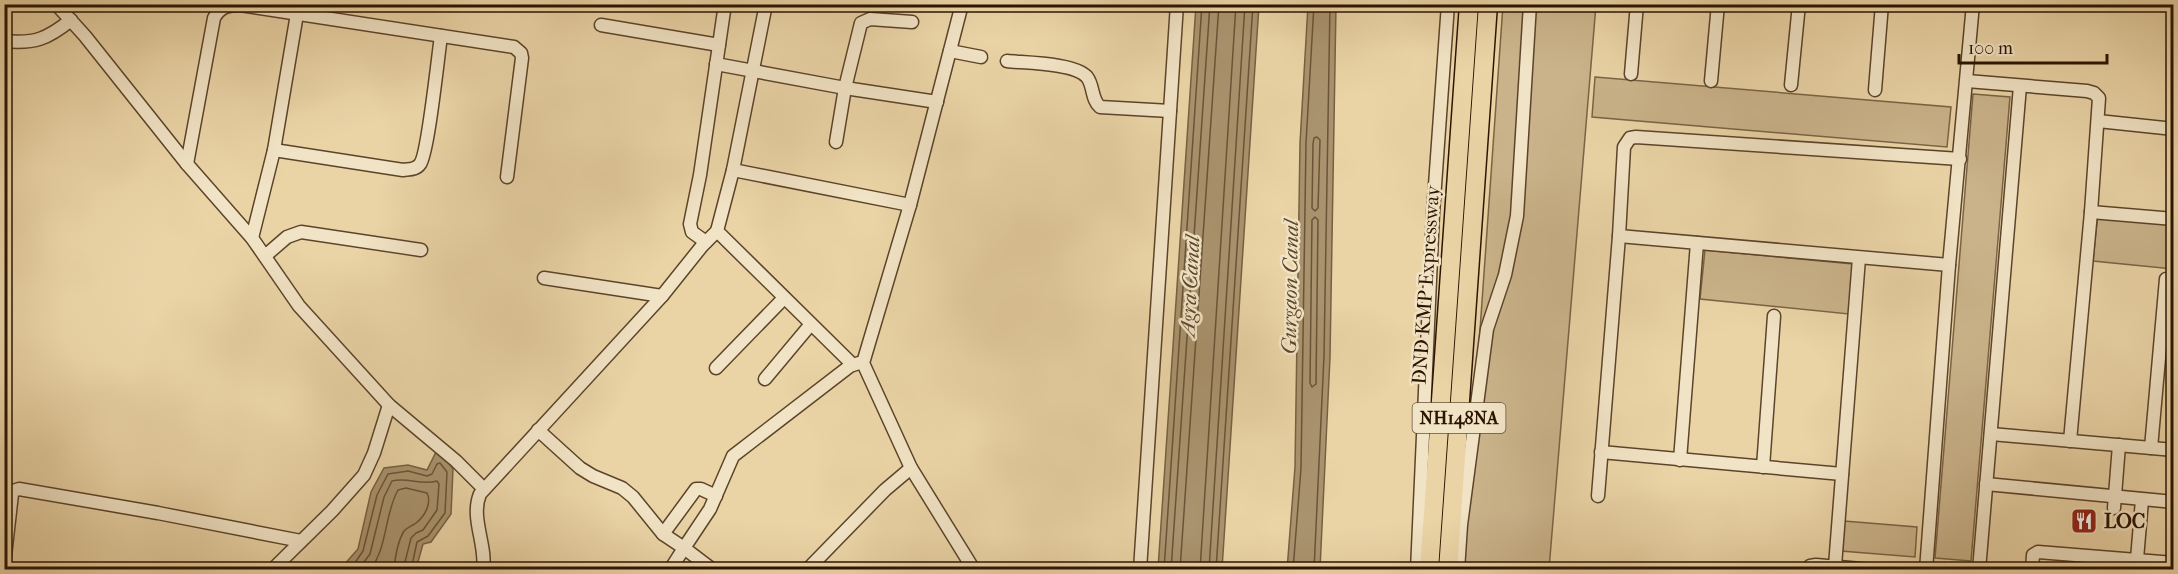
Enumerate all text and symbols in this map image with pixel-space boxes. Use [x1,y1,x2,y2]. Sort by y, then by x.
scale bar [1959,27,2108,65]
text: 100 m [1968,38,2013,59]
street label: DND KMP Expressway [1408,183,1445,385]
water label: Gurgaon Canal [1277,217,1303,354]
water label: Agra Canal [1175,232,1205,340]
road number: NH148NA [1412,403,1506,433]
restaurant icon: LOC [2069,506,2099,536]
place label: LOC [2104,510,2145,533]

